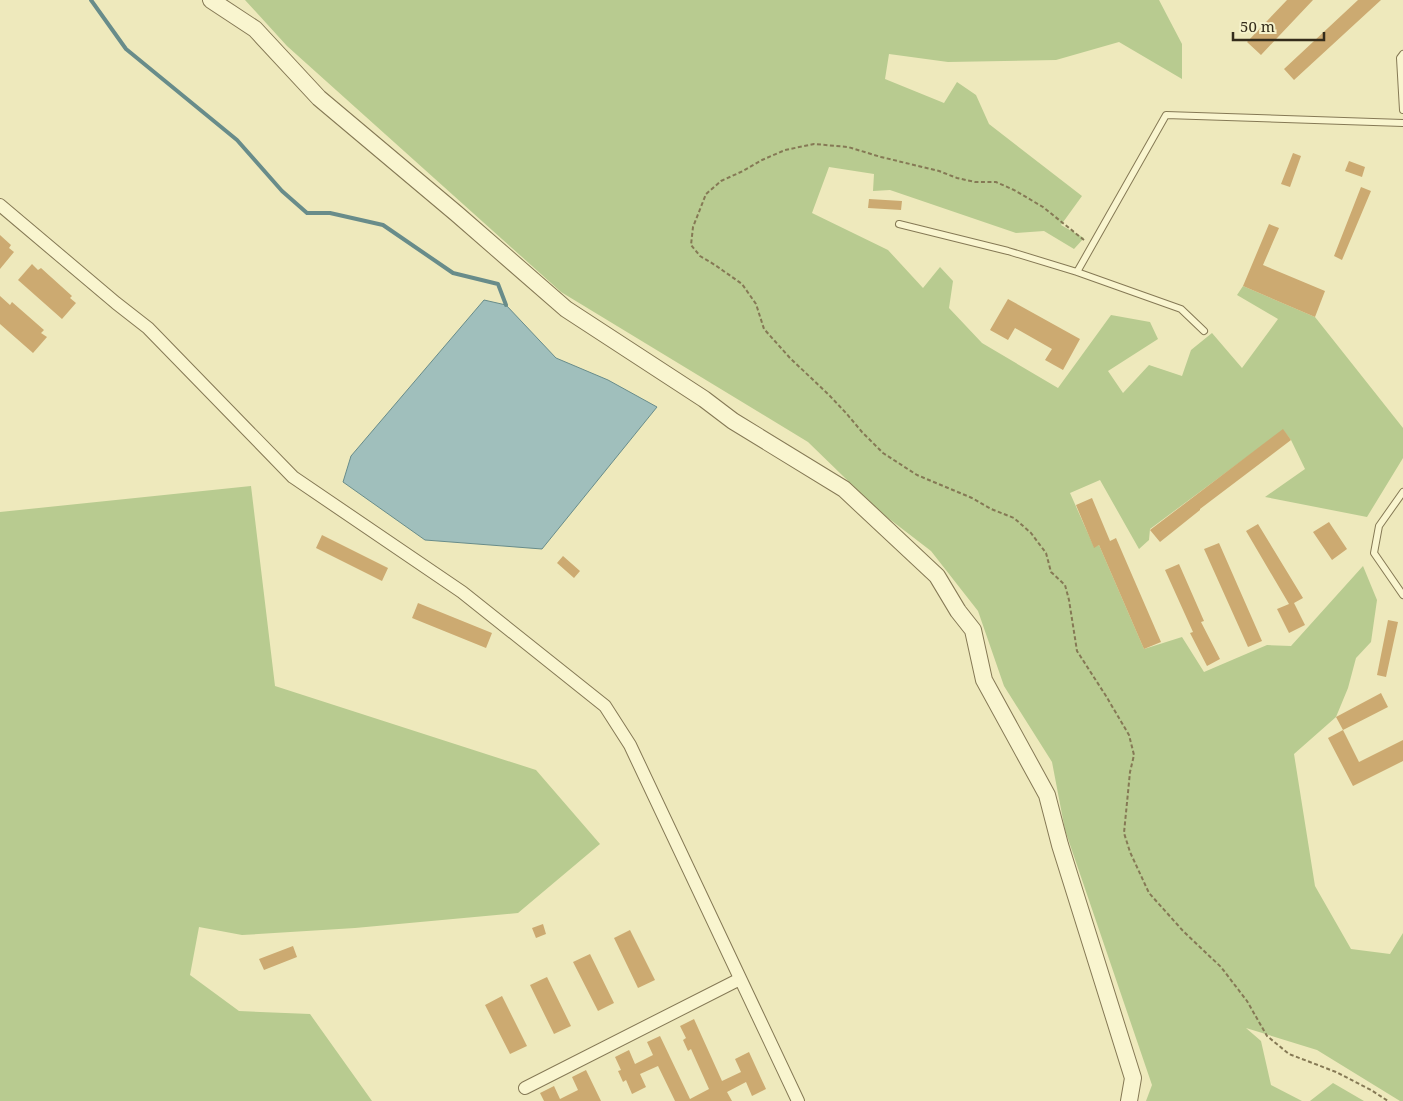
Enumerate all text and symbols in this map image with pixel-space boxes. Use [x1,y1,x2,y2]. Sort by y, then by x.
scale bar [1233,10,1324,42]
text: 50 m [1240,16,1275,36]

